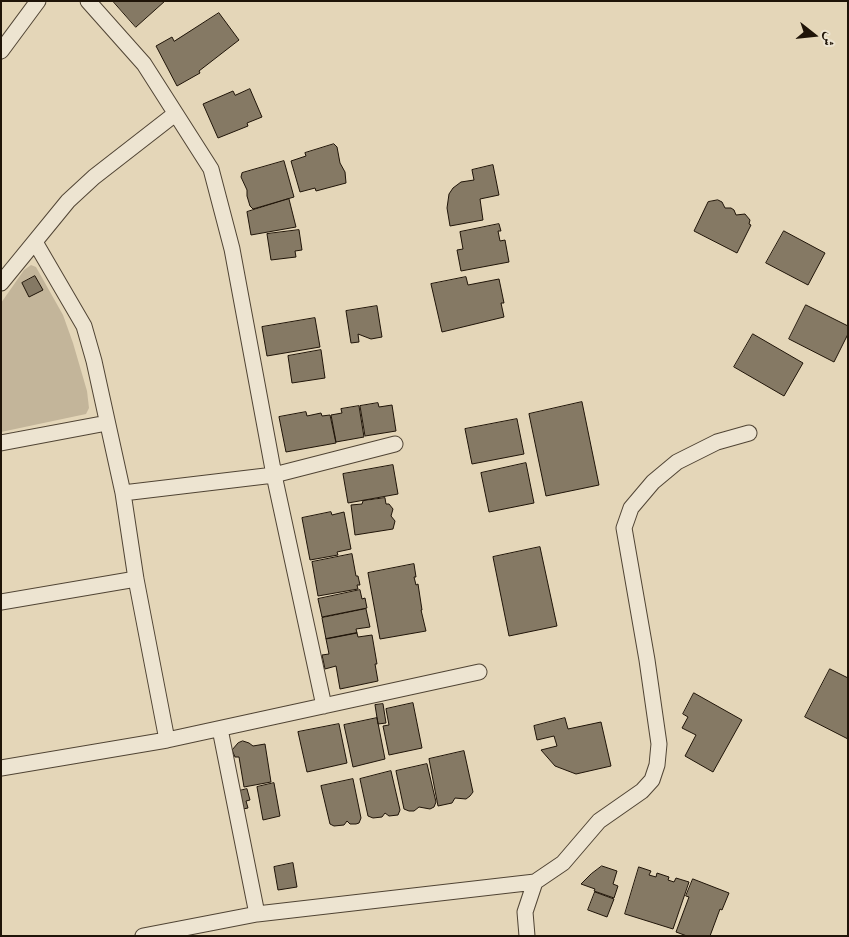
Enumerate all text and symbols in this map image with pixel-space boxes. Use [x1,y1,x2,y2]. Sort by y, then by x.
north arrow [789,10,839,60]
text: ش [819,30,839,48]

